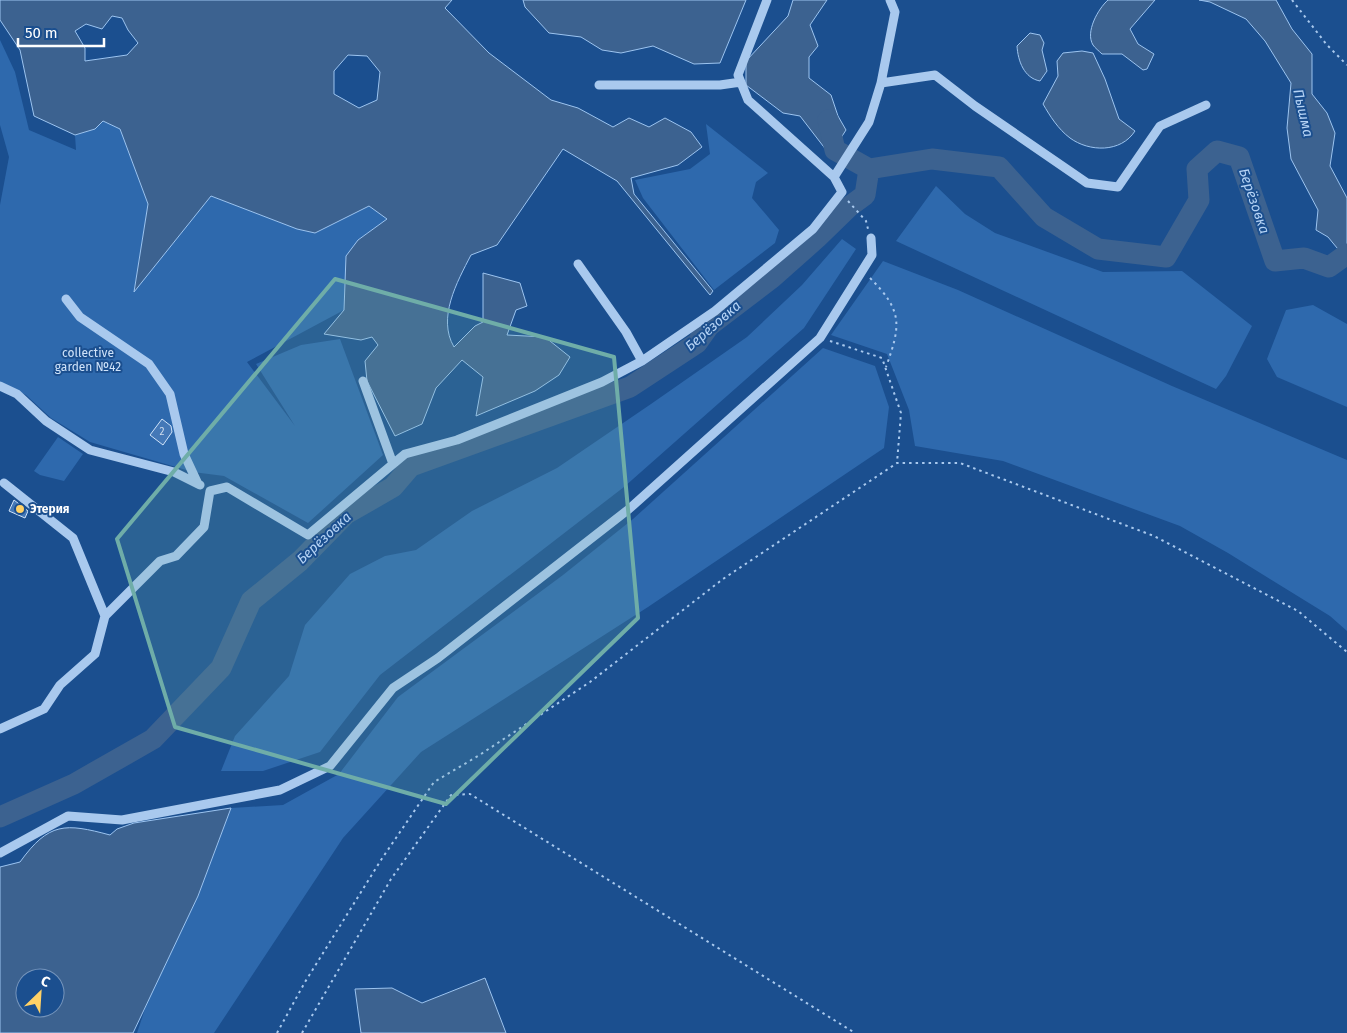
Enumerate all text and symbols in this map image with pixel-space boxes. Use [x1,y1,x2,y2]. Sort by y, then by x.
scale bar [18,15,104,47]
text: 50 m [25,24,58,42]
water label: Пышма [1289,87,1317,139]
water label: Берёзовка [1235,166,1273,236]
water label: Берёзовка [682,297,744,355]
park label: collective garden №42 [55,346,121,374]
house number: 2 [160,426,165,438]
place label: Этерия [30,502,69,516]
marker: Этерия [14,503,26,515]
water label: Берёзовка [293,509,355,567]
north arrow [15,968,65,1018]
text: С [38,972,53,991]

